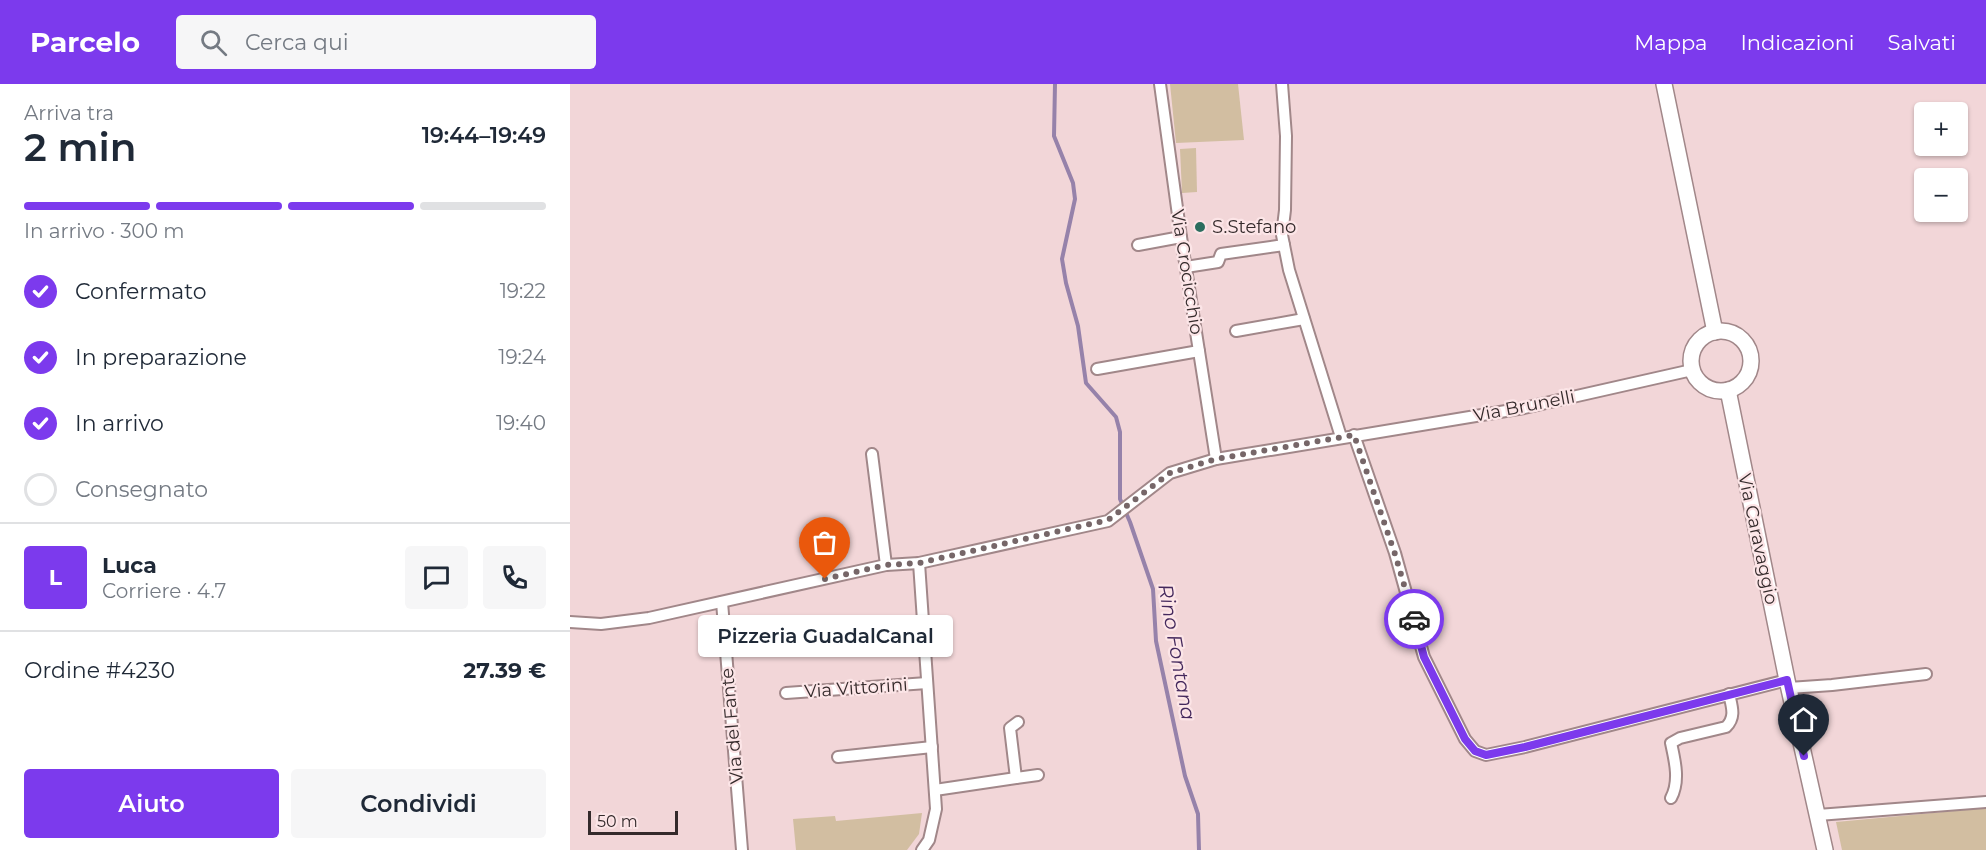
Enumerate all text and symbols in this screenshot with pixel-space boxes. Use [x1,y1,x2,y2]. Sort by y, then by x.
search box [176,15,596,69]
text: Parcelo [30,25,140,59]
icon: search [197,26,230,59]
text: Cerca qui [245,29,349,56]
text: Mappa [1634,30,1707,55]
text: Indicazioni [1740,30,1855,55]
text: Salvati [1888,30,1956,55]
text: Arriva tra [24,101,114,125]
map controls [1914,102,1968,222]
button: + [1914,102,1968,156]
text: 19:44–19:49 [422,122,546,149]
text: 2 min [24,123,137,171]
button: − [1914,168,1968,222]
street label: Via Crocicchio [1166,208,1208,336]
place label: S.Stefano [1212,216,1296,238]
text: In arrivo · 300 m [24,219,185,243]
marker: S.Stefano [1193,220,1207,234]
icon: check [24,275,57,308]
text: Confermato [75,278,207,305]
text: 19:22 [500,279,546,303]
icon: check [24,341,57,374]
text: In preparazione [75,344,247,371]
text: 19:24 [498,345,546,369]
street label: Via Brunelli [1471,385,1577,427]
icon: check [24,407,57,440]
text: In arrivo [75,410,164,437]
text: 19:40 [496,411,546,435]
street label: Via Caravaggio [1733,471,1783,607]
text: Consegnato [75,476,208,503]
pin [799,517,850,579]
icon: bag [808,526,841,559]
button: chat [405,546,468,609]
button: phone [483,546,546,609]
text: Luca [102,552,157,579]
text: L [49,564,62,591]
text: Corriere · 4.7 [102,579,226,603]
water label: Rino Fontana [1153,582,1201,722]
courier [1384,589,1444,649]
icon: car [1398,603,1431,636]
callout: Pizzeria GuadalCanal [698,615,952,657]
text: Pizzeria GuadalCanal [717,624,934,648]
text: Ordine #4230 [24,657,175,684]
text: 27.39 € [463,657,546,684]
street label: Via del Fante [716,667,748,785]
street label: Via Vittorini [804,673,908,703]
pin [1778,694,1829,756]
icon: home [1787,703,1820,736]
button: Aiuto [24,769,279,838]
button: Condividi [291,769,546,838]
scale bar [588,808,678,836]
text: 50 m [597,812,638,831]

